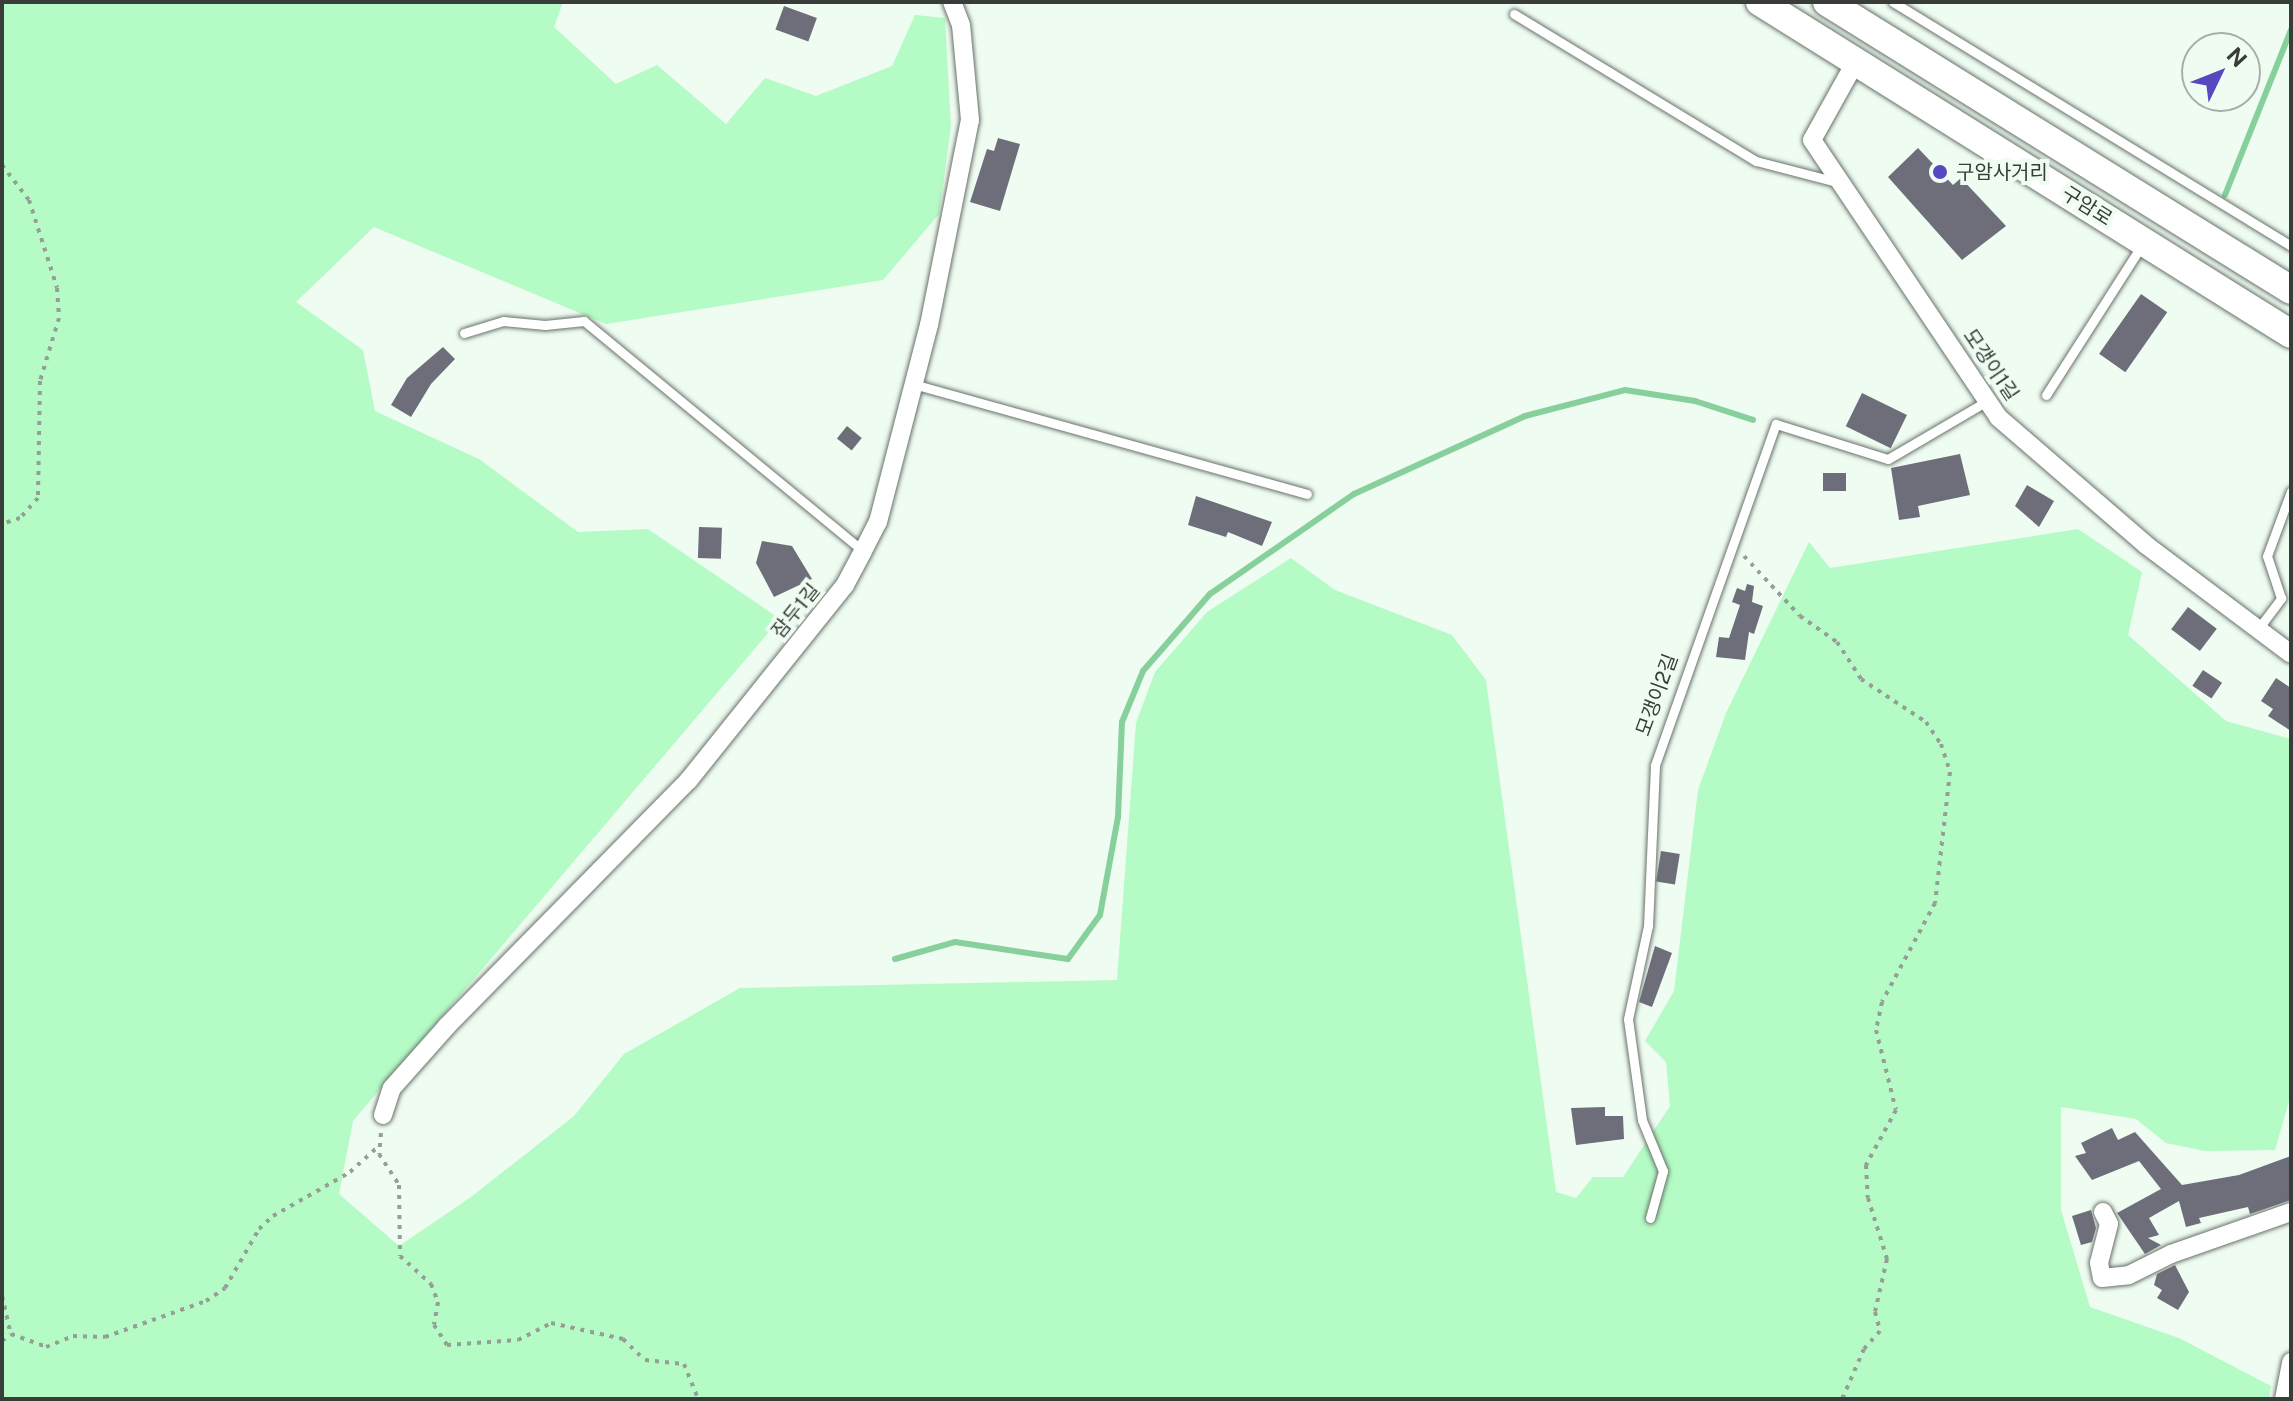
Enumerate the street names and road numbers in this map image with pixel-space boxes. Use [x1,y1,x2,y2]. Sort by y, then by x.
street label: 구암로 [2057,181,2117,231]
street label: 모갱이1길 [1958,324,2024,406]
street label: 잠두1길 [767,579,825,643]
street label: 모갱이2길 [1631,651,1683,739]

